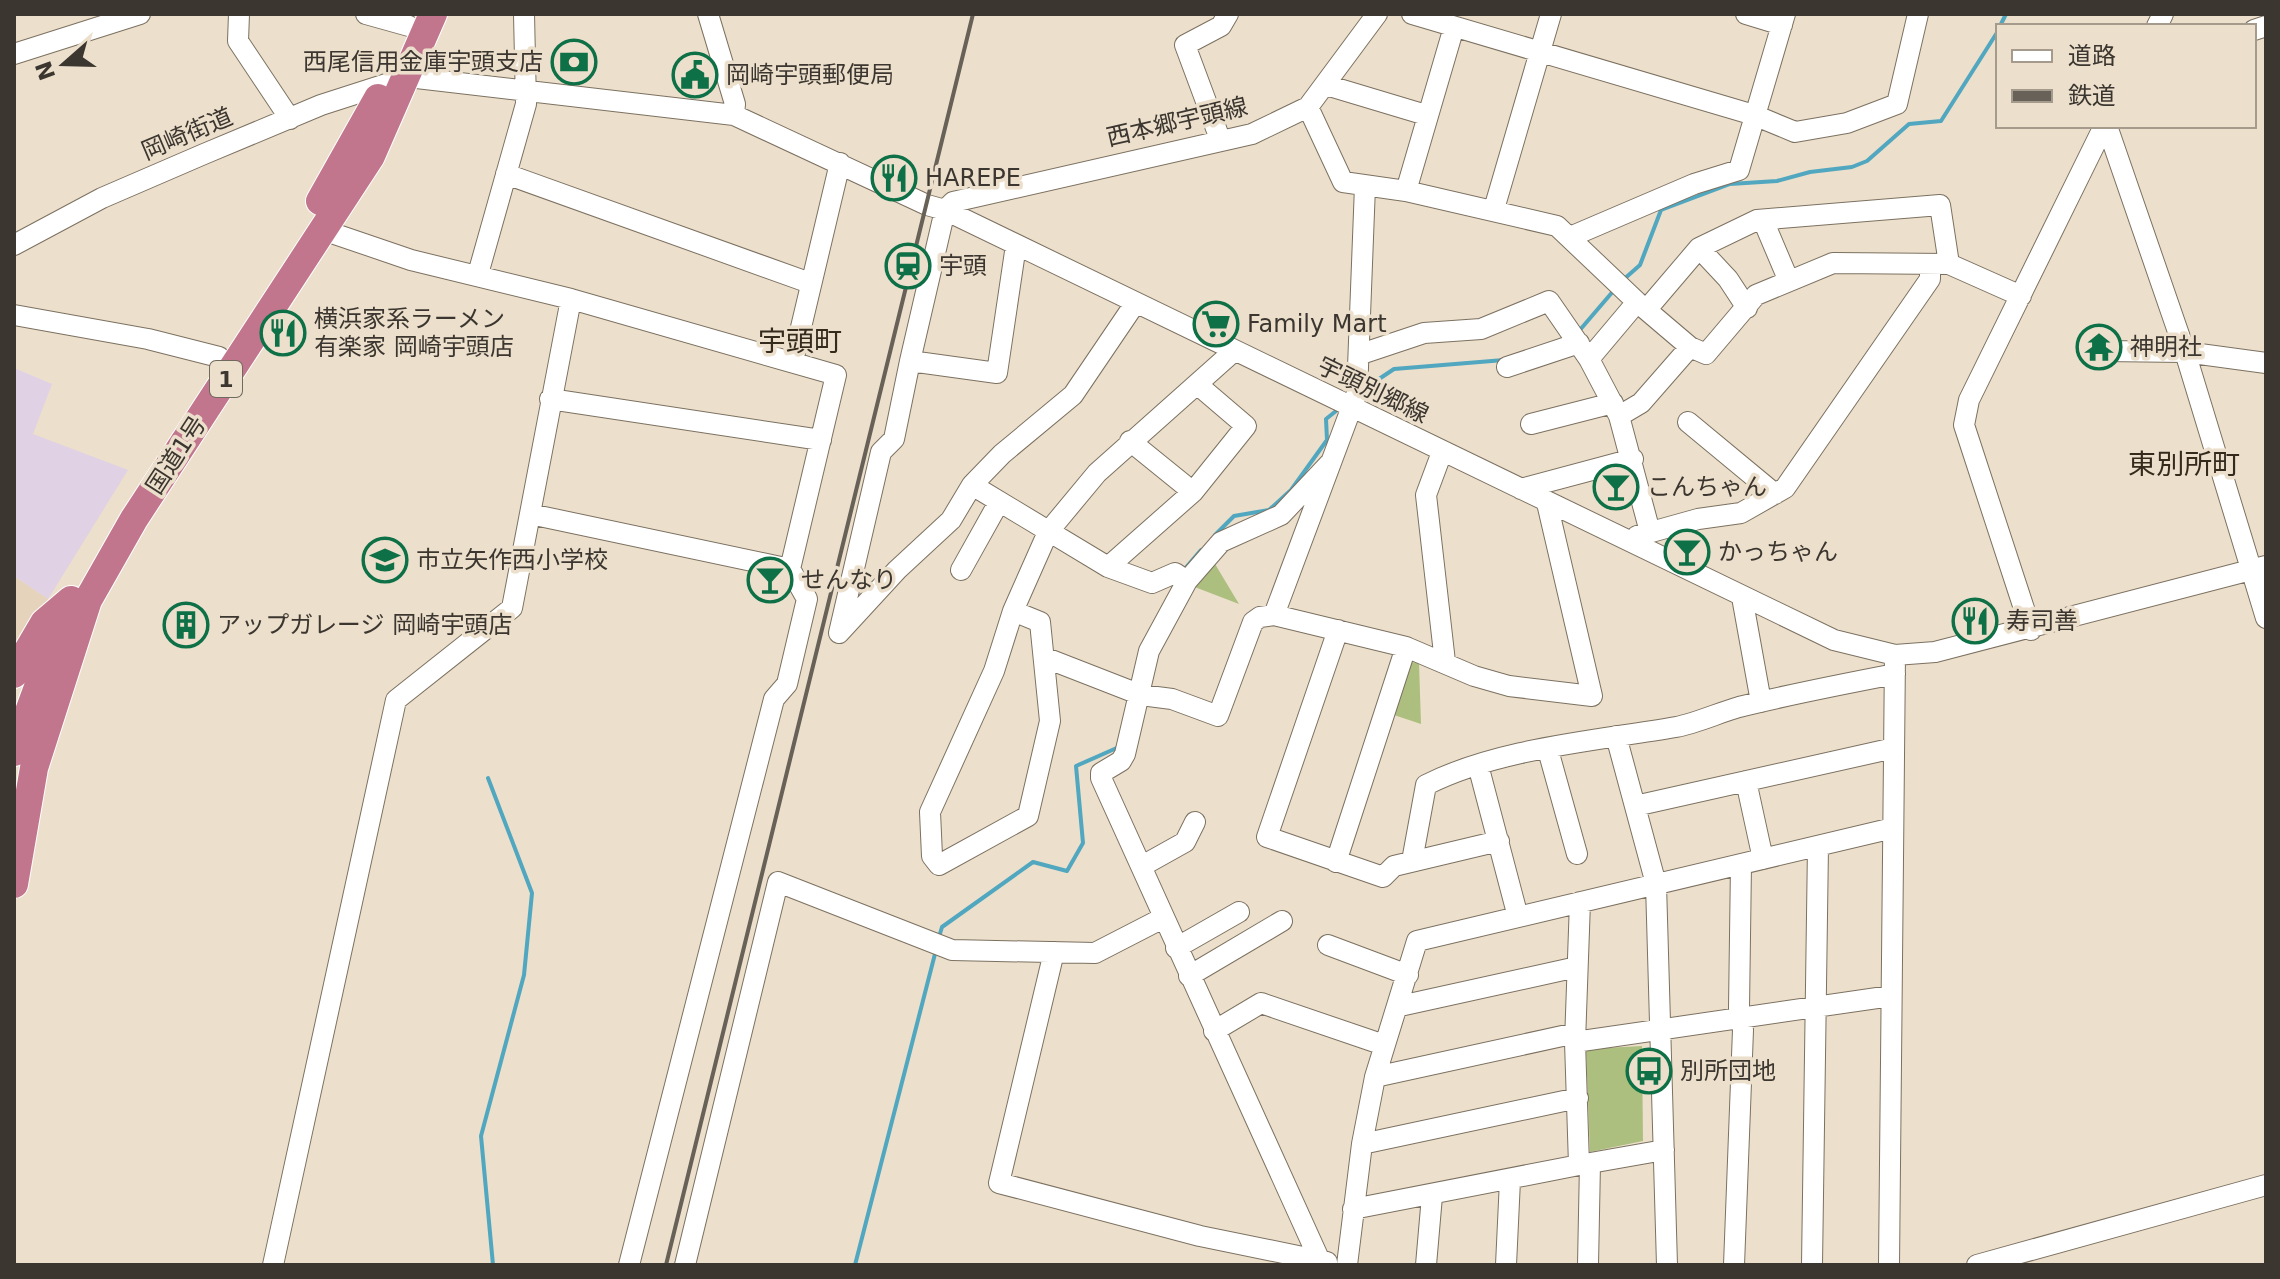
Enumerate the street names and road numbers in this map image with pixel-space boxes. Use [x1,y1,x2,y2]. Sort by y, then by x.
street label: 西本郷宇頭線 [1104,92,1250,152]
street label: 岡崎街道 [137,102,237,166]
street label: 宇頭別郷線 [1313,351,1433,429]
road number: 1 [210,361,242,397]
street label: 国道1号 [140,411,212,499]

